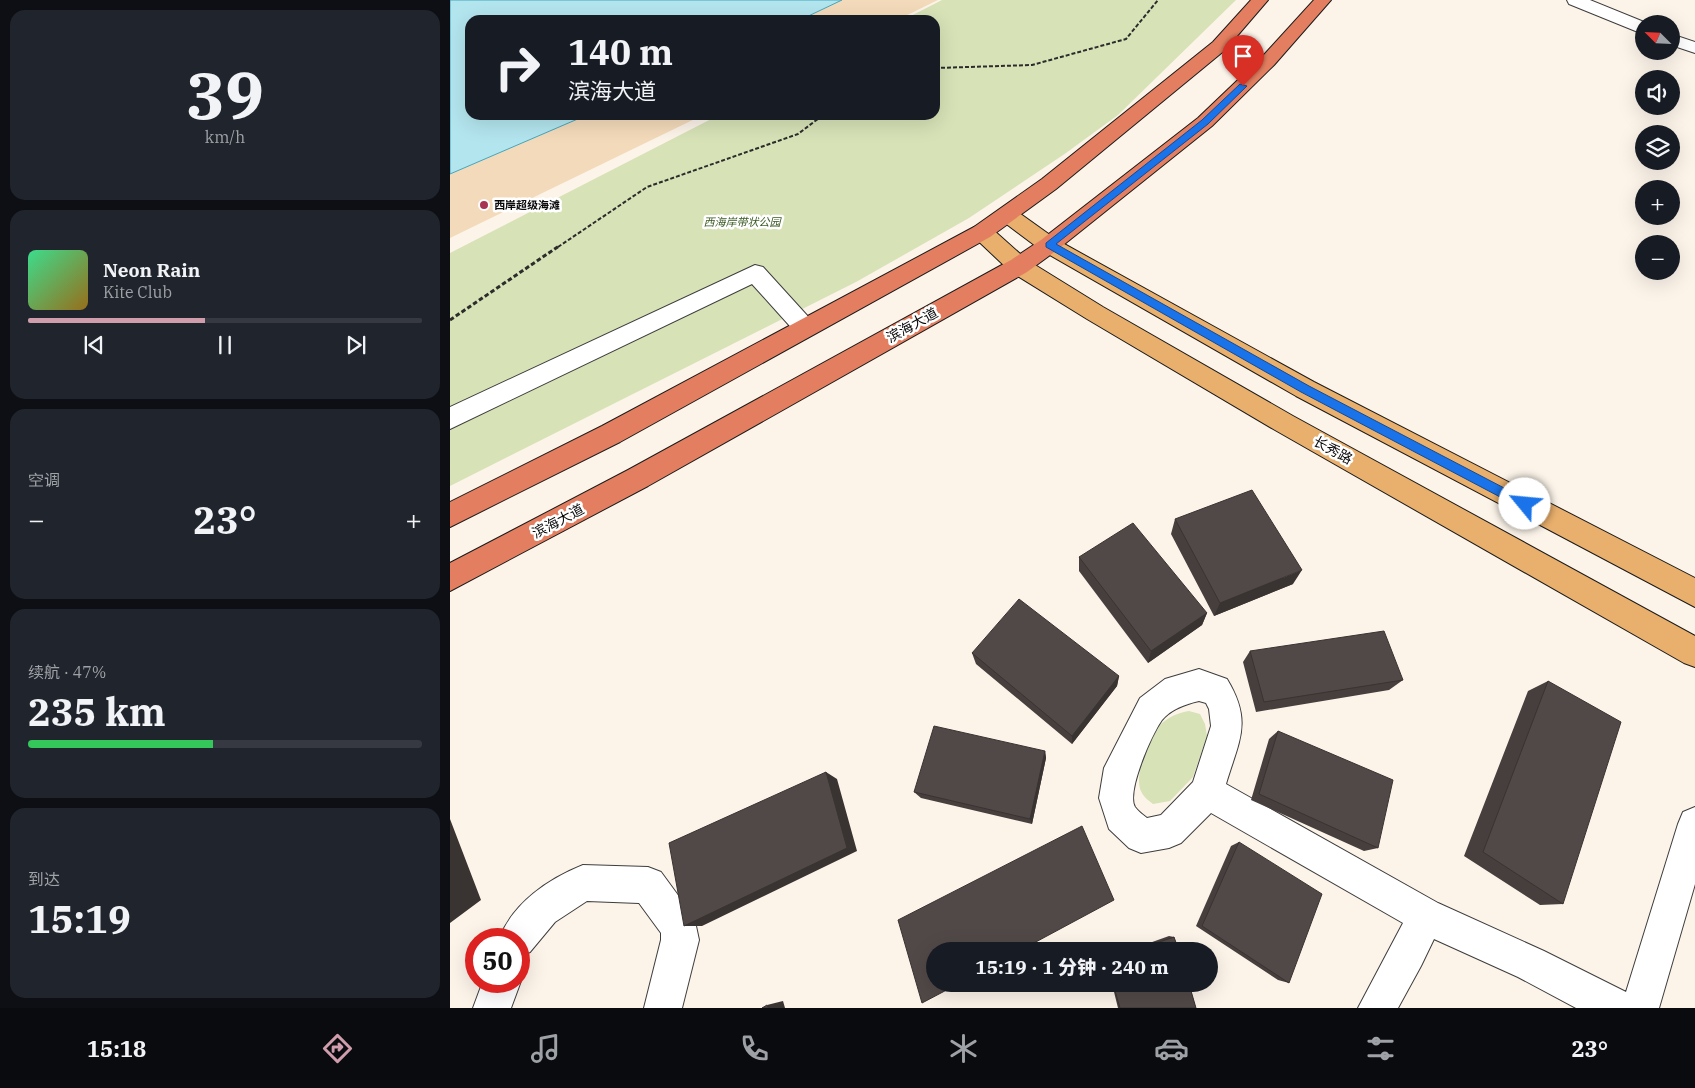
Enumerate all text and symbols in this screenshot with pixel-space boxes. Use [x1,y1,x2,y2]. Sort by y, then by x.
north arrow [1635,15,1680,60]
map controls [1635,15,1680,280]
text: 140 m [568,29,673,75]
icon: right [485,35,550,100]
pin [1222,35,1264,86]
icon: arrive [1229,42,1257,70]
text: 39 [186,52,264,137]
button: sound [1635,70,1680,115]
text: 滨海大道 [568,76,656,105]
button: layers [1635,125,1680,170]
text: km/h [205,127,245,147]
button: + [1635,180,1680,225]
place label: 西岸超级海滩 [494,198,560,212]
marker: 西岸超级海滩 [478,199,490,211]
park label: 西海岸带状公园 [704,215,782,229]
button: − [1635,235,1680,280]
text: Neon Rain [103,258,200,282]
text: Kite Club [103,282,172,302]
street label: 滨海大道 [883,304,941,346]
icon: previous [80,331,108,359]
icon: pause [211,331,239,359]
icon: next [342,331,370,359]
street label: 长秀路 [1310,432,1356,468]
text: 空调 [28,470,60,490]
position arrow [1498,477,1550,529]
text: 23° [193,495,257,544]
street label: 滨海大道 [529,500,587,542]
text: − [28,501,45,538]
text: + [405,501,422,538]
text: 续航 · 47% [28,662,106,682]
text: 235 km [28,687,166,736]
text: 到达 [28,869,60,889]
text: 15:19 [28,894,131,943]
speed limit sign: 50 [465,928,530,993]
text: 15:19 · 1 分钟 · 240 m [975,955,1169,979]
icon: directions [320,1031,355,1066]
icon: music [528,1031,563,1066]
icon: phone [737,1031,772,1066]
icon: climate [946,1031,981,1066]
icon: car [1154,1031,1189,1066]
icon: filters [1363,1031,1398,1066]
text: 15:18 [87,1034,146,1063]
text: 23° [1571,1034,1608,1063]

